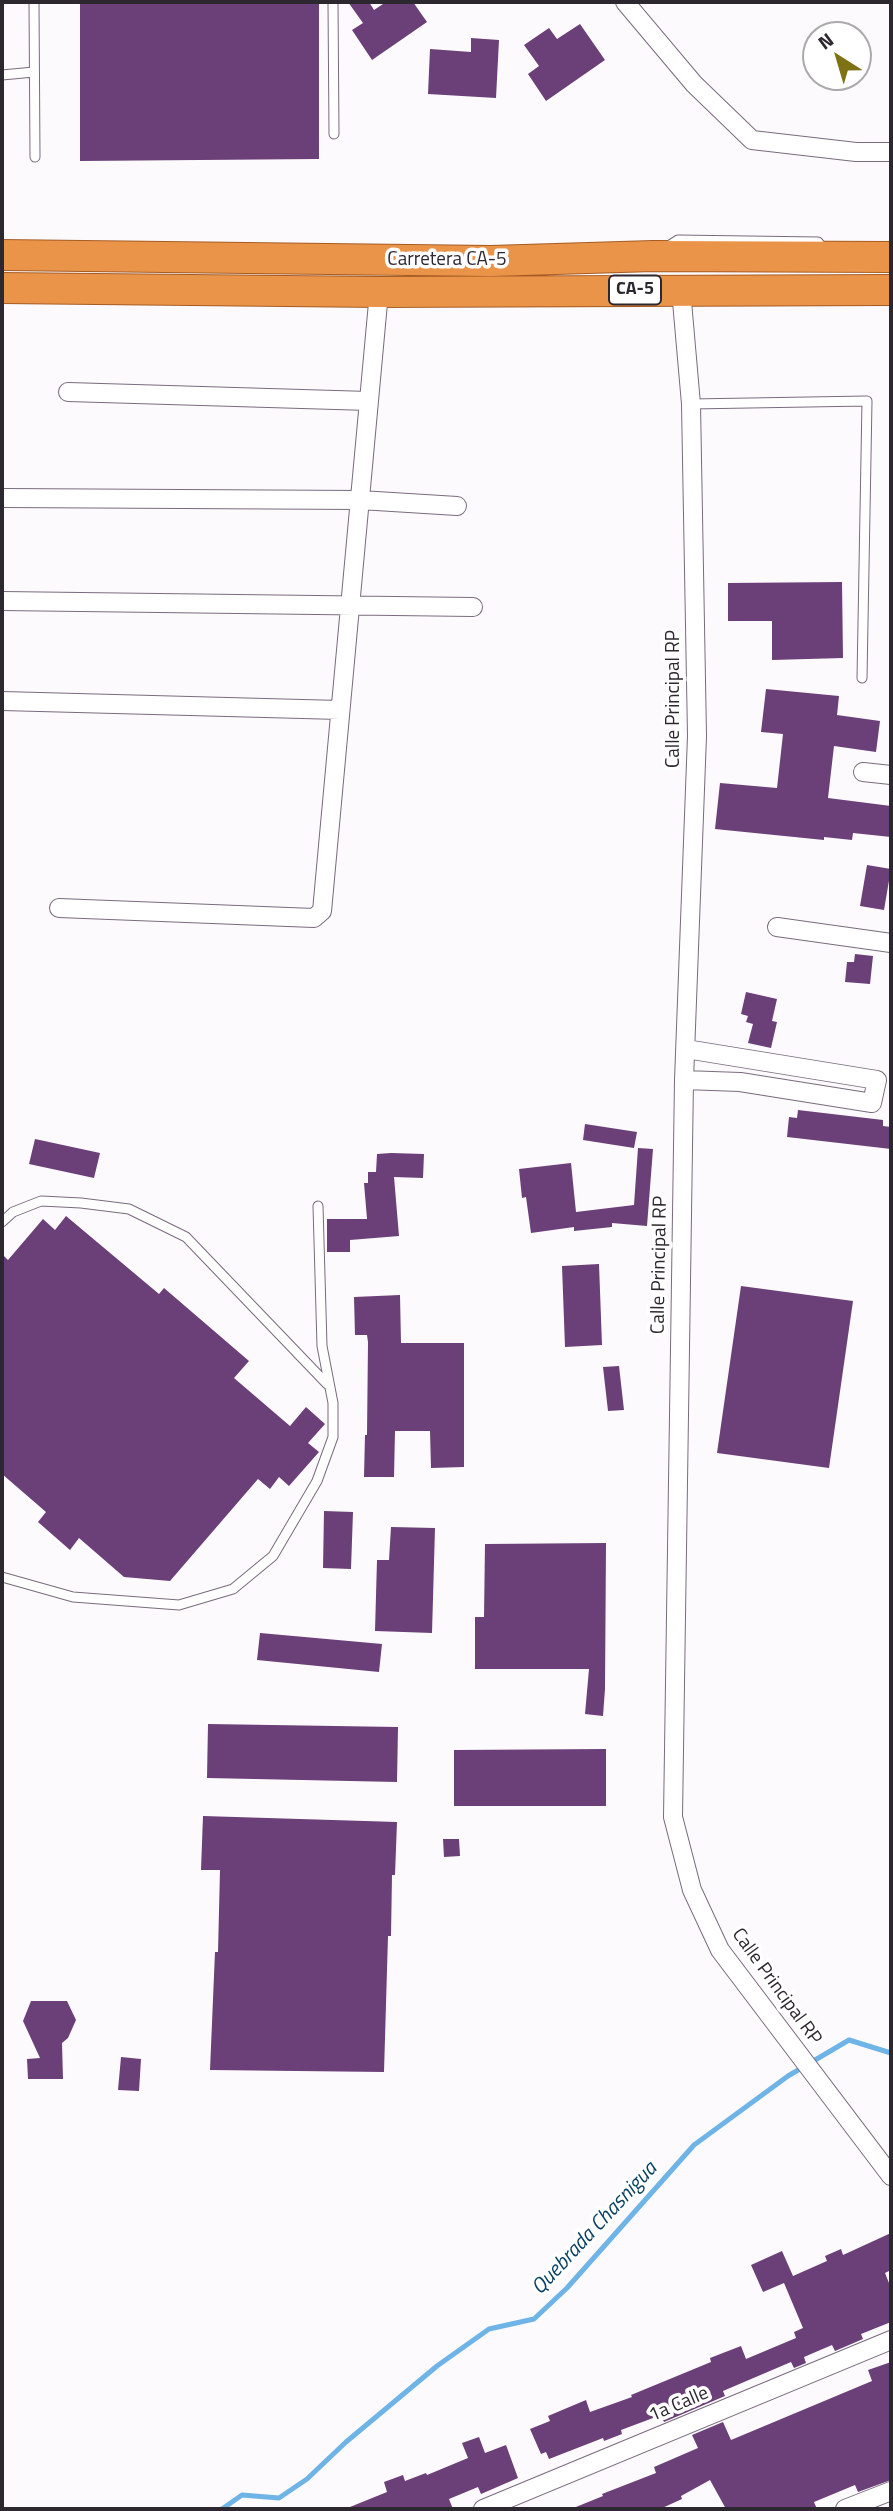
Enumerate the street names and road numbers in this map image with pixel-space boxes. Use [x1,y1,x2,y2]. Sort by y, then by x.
street label: Carretera CA-5 [387,249,507,271]
road number: CA-5 [609,276,661,304]
street label: Calle Principal RP [663,630,685,768]
street label: Calle Principal RP [647,1196,673,1334]
street label: Calle Principal RP [726,1924,826,2050]
street label: 1a Calle [646,2382,712,2428]

